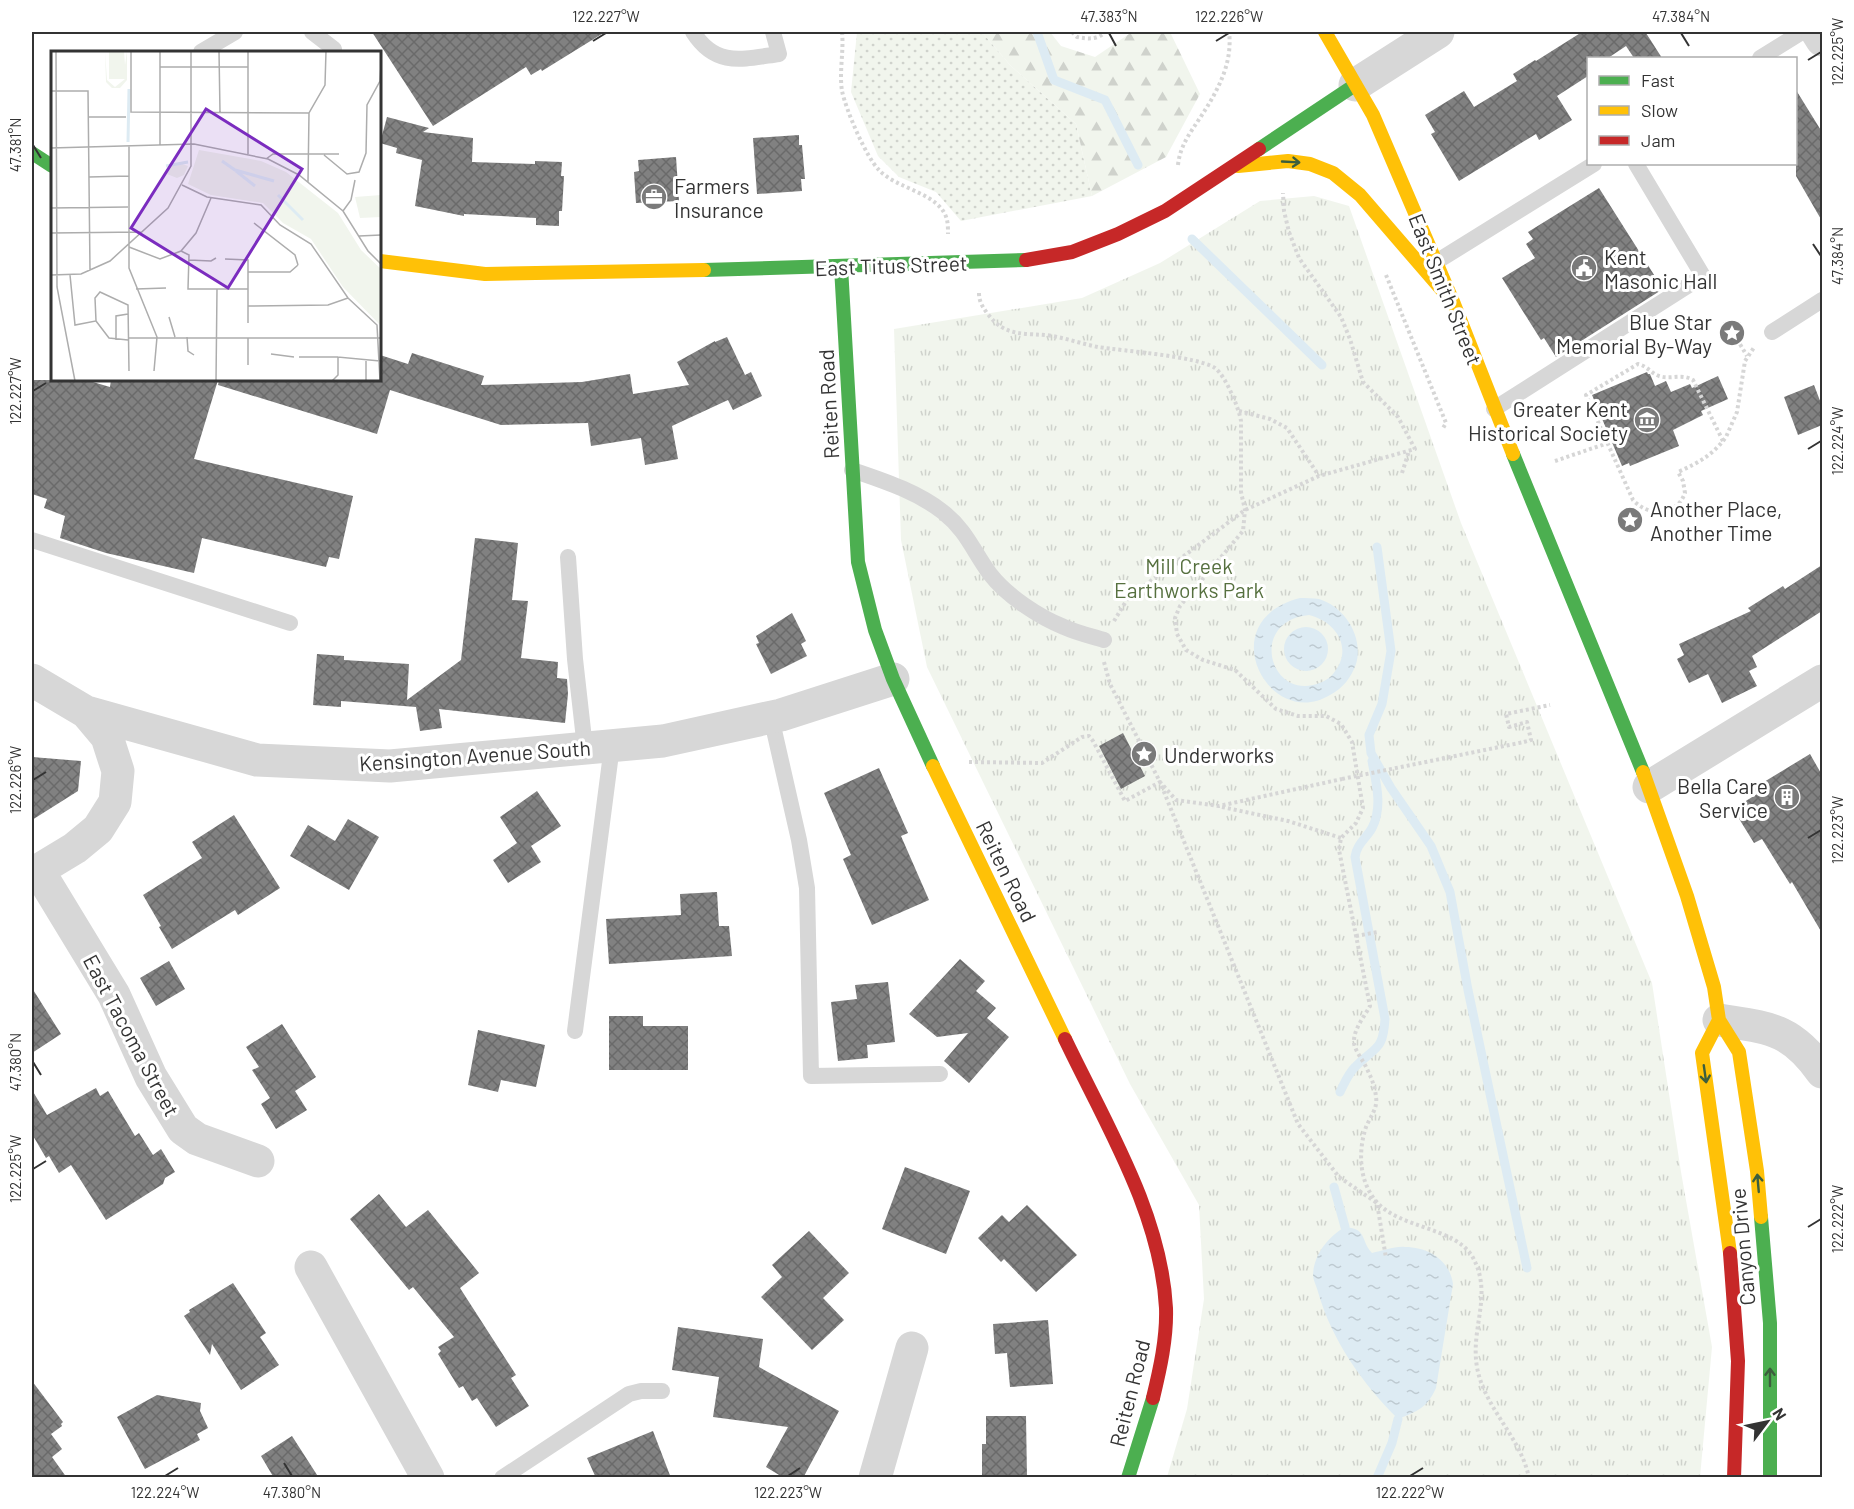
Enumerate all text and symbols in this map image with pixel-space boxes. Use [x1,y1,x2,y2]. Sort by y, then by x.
text: 122.227°W [572,7,640,25]
text: 47.383°N [1080,7,1138,25]
text: 122.226°W [1195,7,1263,25]
text: 47.384°N [1652,7,1710,25]
text: 122.225°W [1828,18,1846,86]
inset map [51,51,381,381]
legend [1587,57,1797,165]
text: Fast [1641,69,1675,91]
text: Slow [1641,99,1678,121]
text: 47.381°N [6,118,24,172]
text: Jam [1641,129,1675,151]
one-way arrow [1281,157,1301,168]
place label: Farmers Insurance [674,173,764,222]
office icon: Farmers Insurance [639,182,669,212]
street label: East Smith Street [1404,210,1488,368]
text: 47.384°N [1828,227,1846,285]
place label: Kent Masonic Hall [1604,244,1717,293]
street label: East Titus Street [814,250,968,280]
public building icon: Kent Masonic Hall [1569,253,1599,283]
place label: Blue Star Memorial By-Way [1556,309,1712,358]
place icon: Blue Star Memorial By-Way [1717,318,1747,348]
street label: Reiten Road [813,349,843,459]
text: 122.227°W [6,357,24,425]
place label: Greater Kent Historical Society [1468,396,1628,445]
museum icon: Greater Kent Historical Society [1632,405,1662,435]
text: 122.224°W [1828,407,1846,475]
place label: Another Place, Another Time [1650,496,1782,545]
place icon: Another Place, Another Time [1615,505,1645,535]
park label: Mill Creek Earthworks Park [1114,553,1264,602]
street label: Kensington Avenue South [358,734,592,776]
place icon: Underworks [1129,739,1159,769]
place label: Underworks [1164,742,1274,767]
text: 122.226°W [6,746,24,814]
place label: Bella Care Service [1677,773,1768,822]
building icon: Bella Care Service [1772,782,1802,812]
text: 122.223°W [1828,796,1846,864]
street label: Reiten Road [972,816,1042,926]
street label: East Tacoma Street [79,950,185,1120]
text: 47.380°N [6,1033,24,1091]
one-way arrow [1700,1064,1711,1083]
text: 122.225°W [6,1135,24,1203]
one-way arrow [1752,1173,1763,1193]
text: 122.222°W [1828,1185,1846,1253]
street label: Canyon Drive [1724,1187,1760,1307]
street label: Reiten Road [1104,1337,1154,1449]
one-way arrow [1764,1368,1776,1388]
north arrow [1737,1392,1797,1452]
text: N [1769,1404,1791,1423]
text: 122.224°W [131,1483,199,1501]
text: 47.380°N [263,1483,321,1501]
text: 122.223°W [754,1483,822,1501]
text: 122.222°W [1376,1483,1444,1501]

